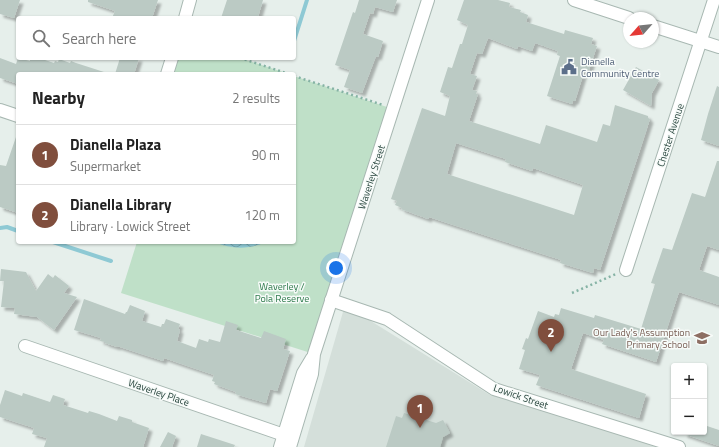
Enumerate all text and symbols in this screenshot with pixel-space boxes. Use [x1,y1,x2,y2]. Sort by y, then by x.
north arrow [623,12,659,48]
search box [16,16,296,60]
icon: search [30,27,52,49]
text: Search here [62,27,136,50]
place label: Dianella Community Centre [581,54,659,81]
public building icon: Dianella Community Centre [560,58,578,76]
text: Nearby [32,85,85,111]
text: 2 results [232,88,280,108]
street label: Chester Avenue [653,101,688,169]
text: Dianella Plaza [70,133,161,156]
street label: Waverley Street [354,143,389,211]
text: 1 [41,145,49,165]
text: 90 m [252,145,280,165]
text: Supermarket [70,156,141,176]
text: Dianella Library [70,193,172,216]
text: 2 [41,205,49,225]
text: 120 m [244,205,280,225]
text: Library · Lowick Street [70,216,190,236]
your location [326,258,346,278]
park label: Waverley / Pola Reserve [255,279,309,306]
pin: 2 [538,319,564,352]
place label: Our Lady's Assumption Primary School [593,325,690,352]
school or university icon: Our Lady's Assumption Primary School [693,329,711,347]
map controls [671,363,707,435]
button: + [671,363,707,399]
street label: Waverley Place [126,375,191,410]
street label: Lowick Street [491,380,551,413]
pin: 1 [407,395,433,428]
button: − [671,399,707,435]

